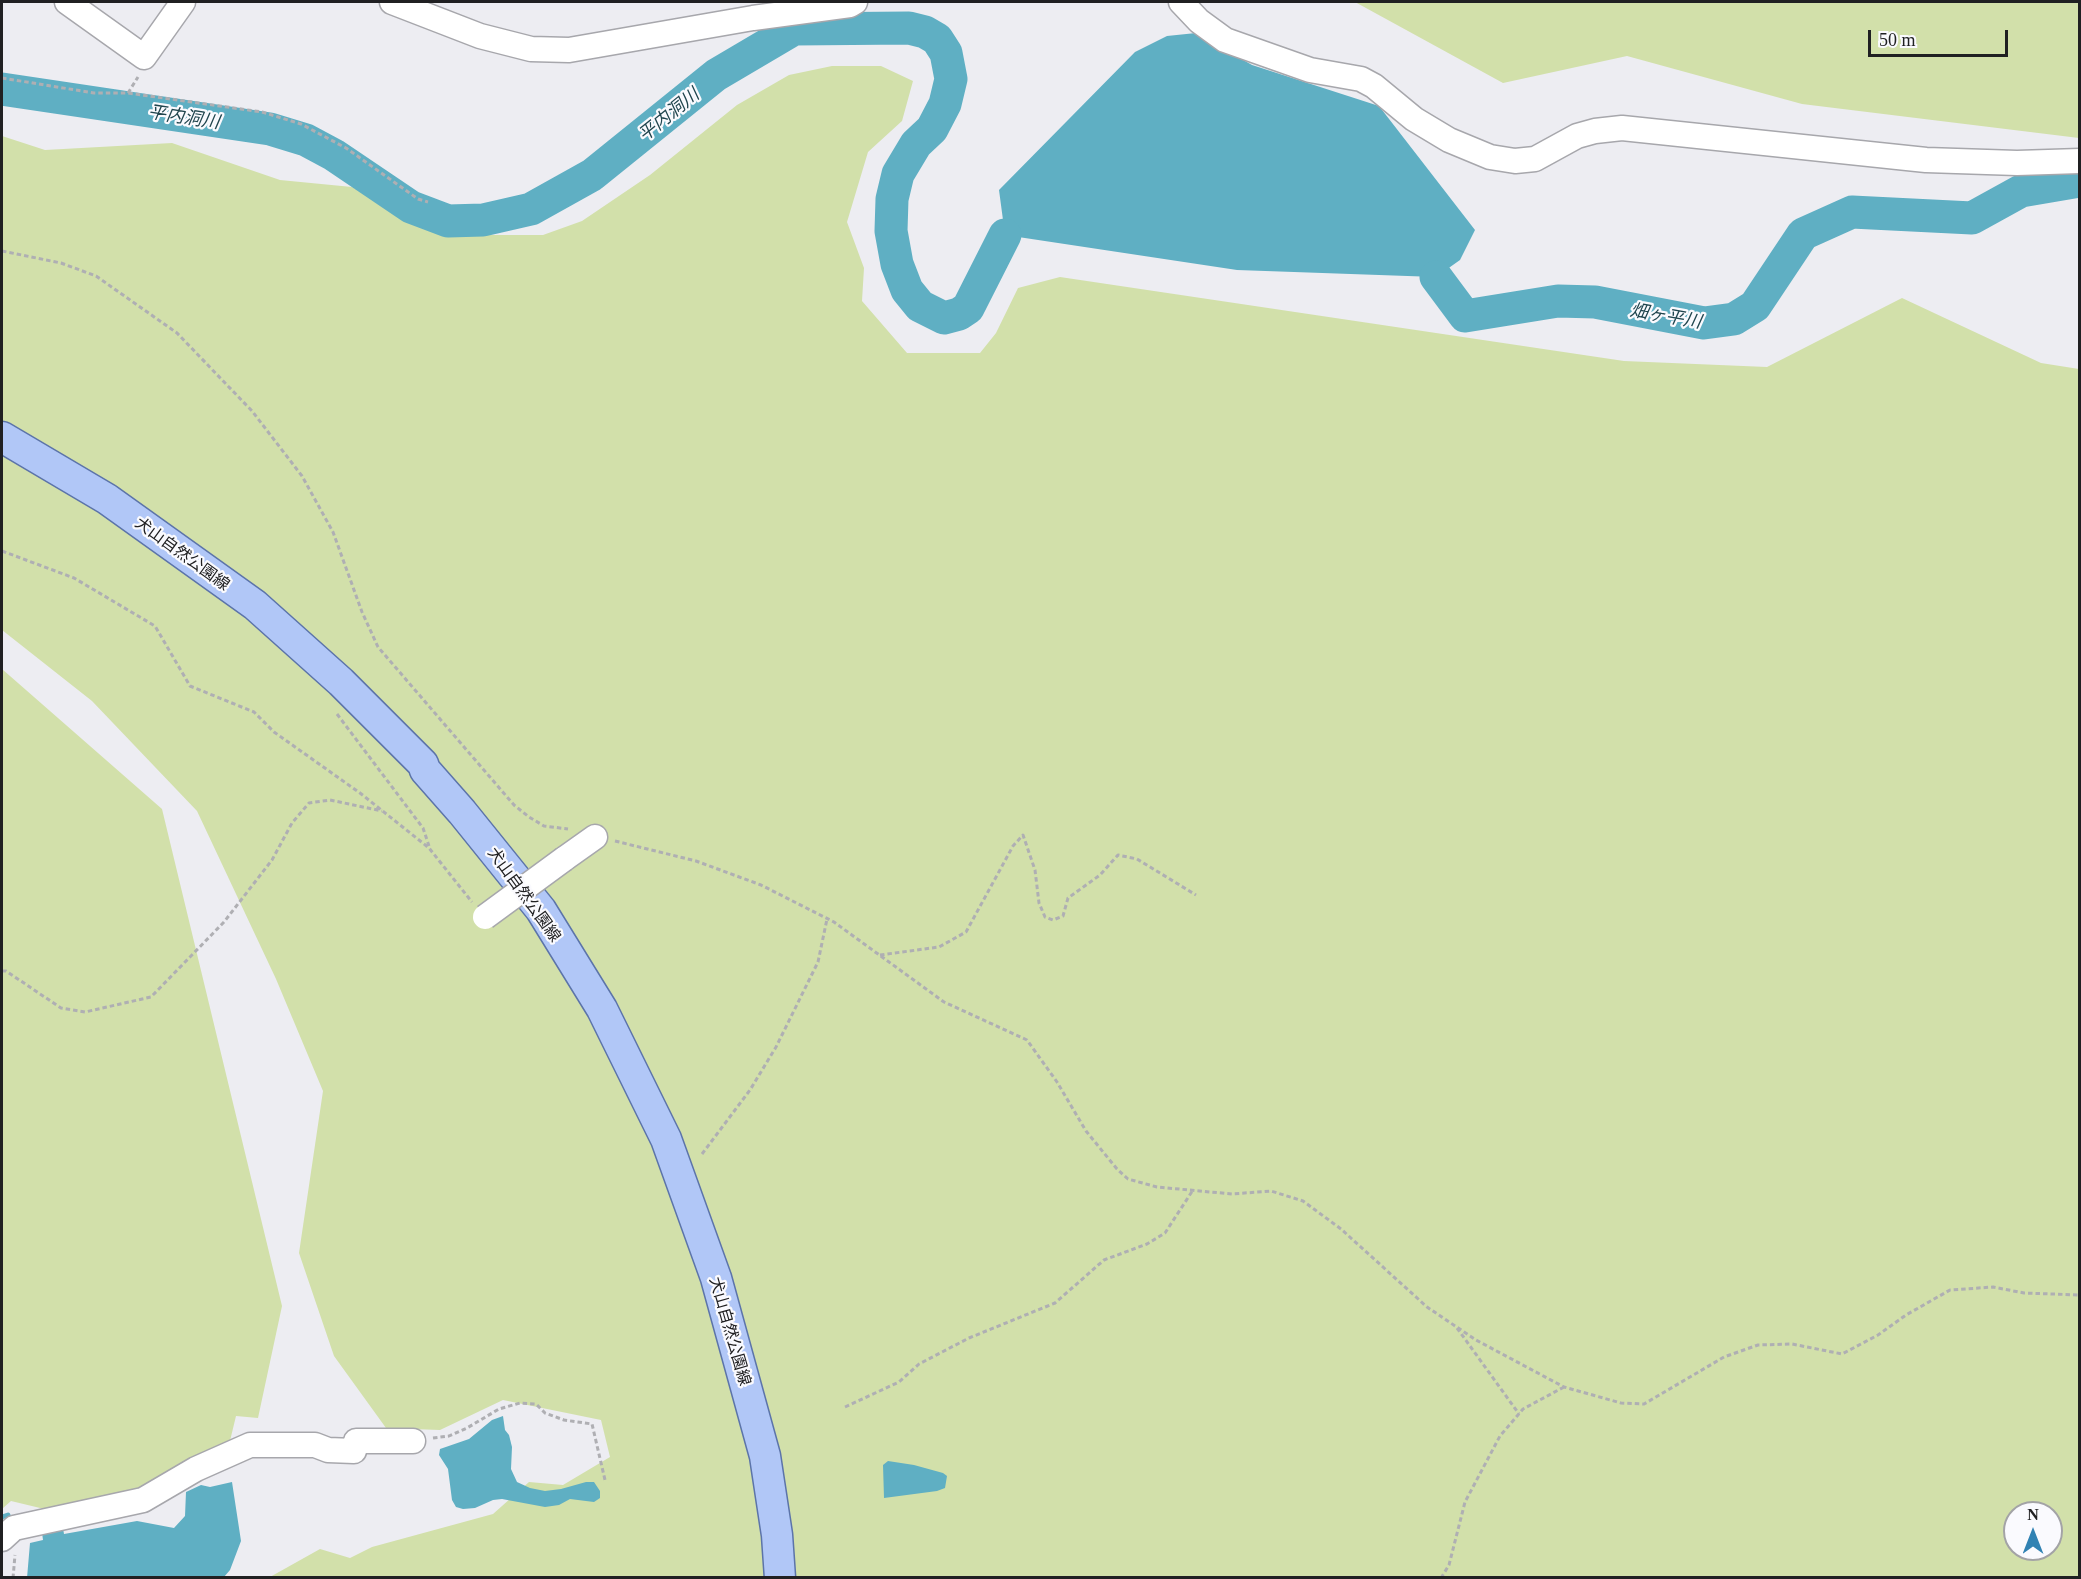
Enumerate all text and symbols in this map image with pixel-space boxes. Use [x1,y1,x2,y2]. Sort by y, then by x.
scale bar [1871,18,2010,56]
text: 50 m [1879,30,1916,50]
water label: 平内洞川 [633,83,703,145]
water label: 平内洞川 [147,100,221,132]
water label: 畑ヶ平川 [1629,298,1703,332]
street label: 犬山自然公園線 [132,512,234,594]
street label: 犬山自然公園線 [484,843,566,945]
street label: 犬山自然公園線 [706,1275,756,1387]
north arrow [2003,1501,2063,1561]
text: N [2027,1506,2039,1523]

